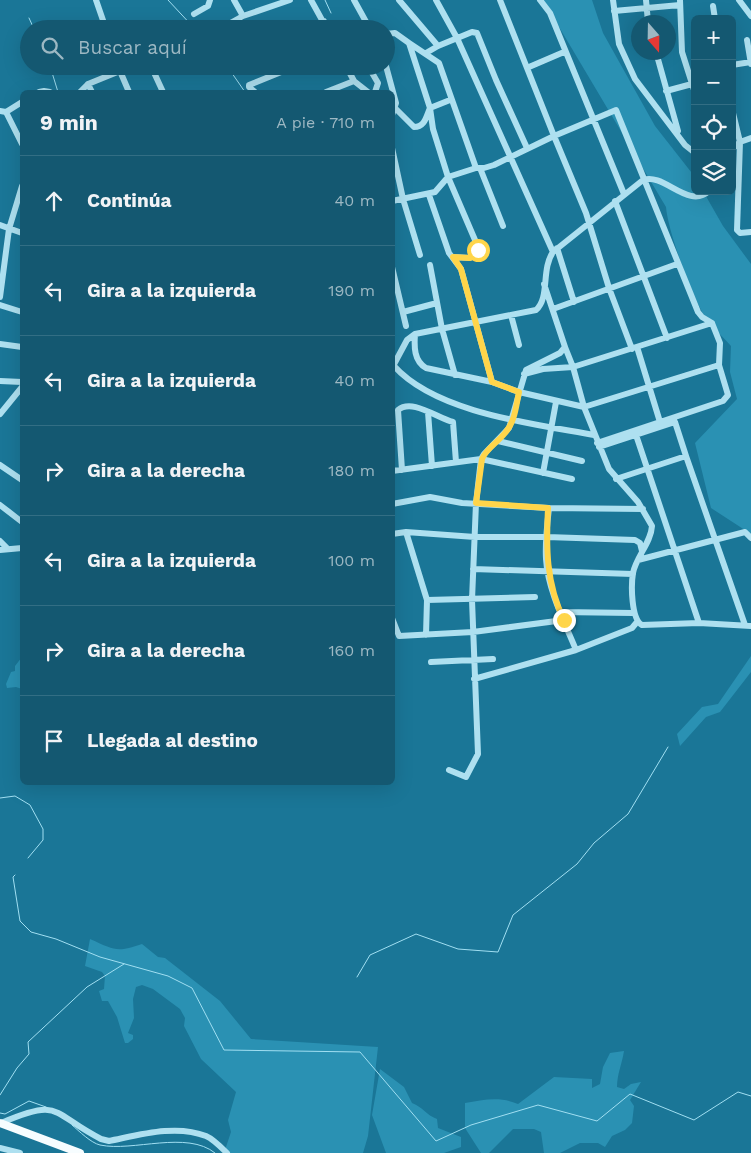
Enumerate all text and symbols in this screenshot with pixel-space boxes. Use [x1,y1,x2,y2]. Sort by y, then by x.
north arrow [631,15,676,60]
map controls [691,15,736,195]
button: + [691,15,736,60]
search box [20,20,395,75]
icon: search [38,34,66,62]
text: Buscar aquí [78,36,187,59]
button: − [691,60,736,105]
button: locate [691,105,736,150]
text: 9 min [40,110,98,135]
text: A pie · 710 m [276,113,375,132]
button: layers [691,150,736,195]
icon: ahead [40,187,68,215]
text: Continúa [87,189,171,212]
text: 40 m [335,191,375,210]
route start [467,239,490,262]
icon: left [40,277,68,305]
text: Gira a la izquierda [87,279,256,302]
text: 190 m [328,281,375,300]
icon: left [40,367,68,395]
text: Gira a la izquierda [87,369,256,392]
text: 40 m [335,371,375,390]
icon: right [40,457,68,485]
text: Gira a la derecha [87,459,245,482]
text: 180 m [328,461,375,480]
icon: left [40,547,68,575]
text: Gira a la izquierda [87,549,256,572]
text: 100 m [328,551,375,570]
route end [553,609,576,632]
icon: right [40,637,68,665]
text: Gira a la derecha [87,639,245,662]
text: 160 m [328,641,375,660]
icon: arrive [40,727,68,755]
text: Llegada al destino [87,729,258,752]

